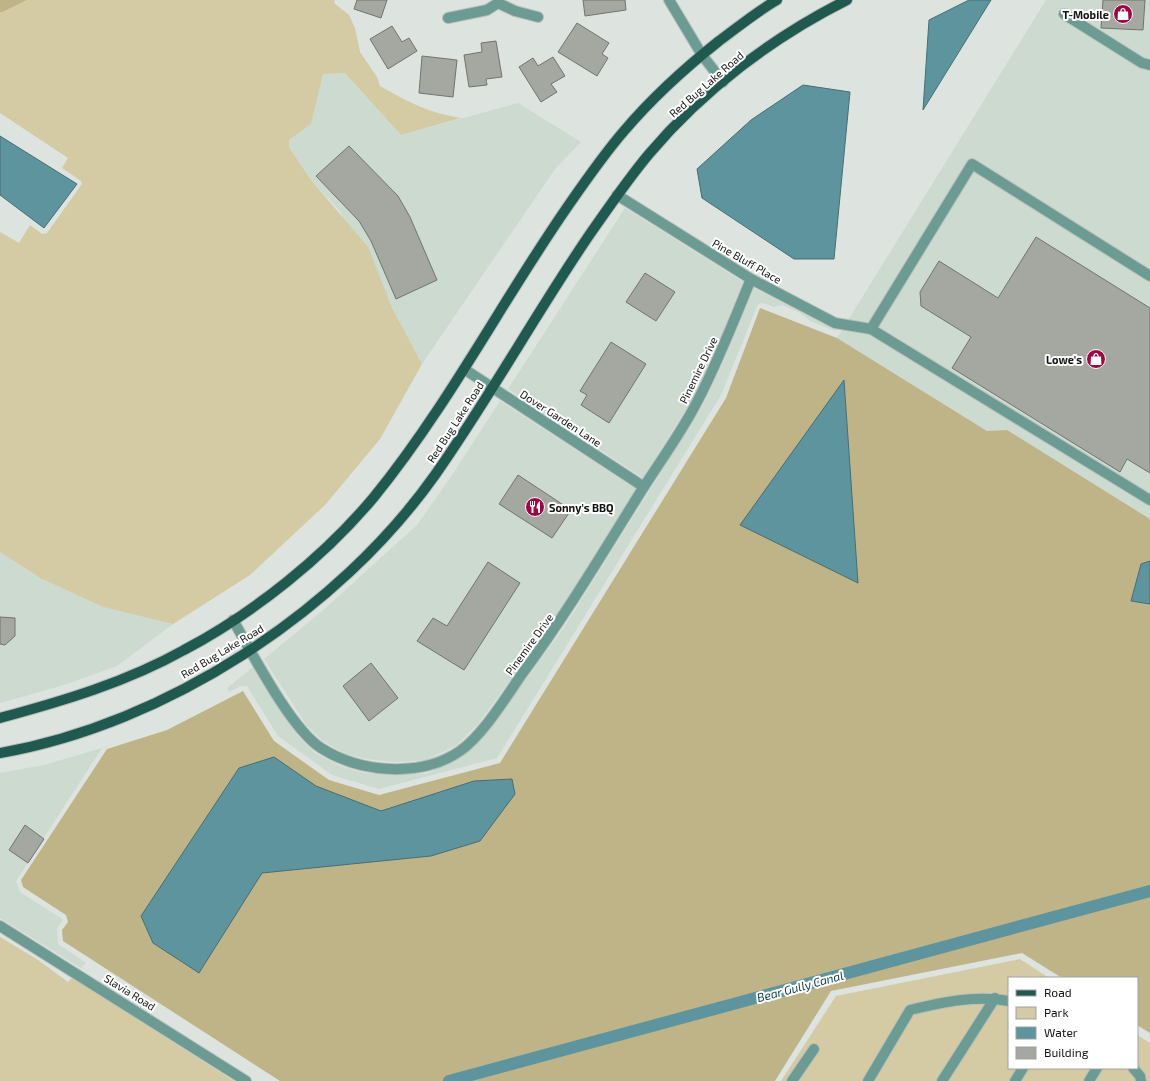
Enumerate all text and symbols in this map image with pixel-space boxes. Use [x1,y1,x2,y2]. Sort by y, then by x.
shop icon: T-Mobile [1112,3,1134,25]
place label: T-Mobile [1062,8,1109,21]
street label: Red Bug Lake Road [666,48,746,120]
street label: Pine Bluff Place [710,236,784,286]
street label: Pinemire Drive [676,334,720,405]
shop icon: Lowe's [1085,348,1107,370]
place label: Lowe's [1046,353,1082,366]
street label: Red Bug Lake Road [424,379,486,465]
street label: Dover Garden Lane [518,387,604,449]
restaurant icon: Sonny's BBQ [524,496,546,518]
place label: Sonny's BBQ [549,501,614,515]
street label: Pinemire Drive [502,611,556,677]
street label: Red Bug Lake Road [178,621,266,681]
water label: Bear Gully Canal [755,968,845,1005]
street label: Slavia Road [102,971,158,1013]
legend [1008,977,1138,1069]
text: Road [1044,985,1072,999]
text: Park [1044,1005,1069,1019]
text: Water [1044,1025,1078,1039]
text: Building [1044,1045,1089,1059]

